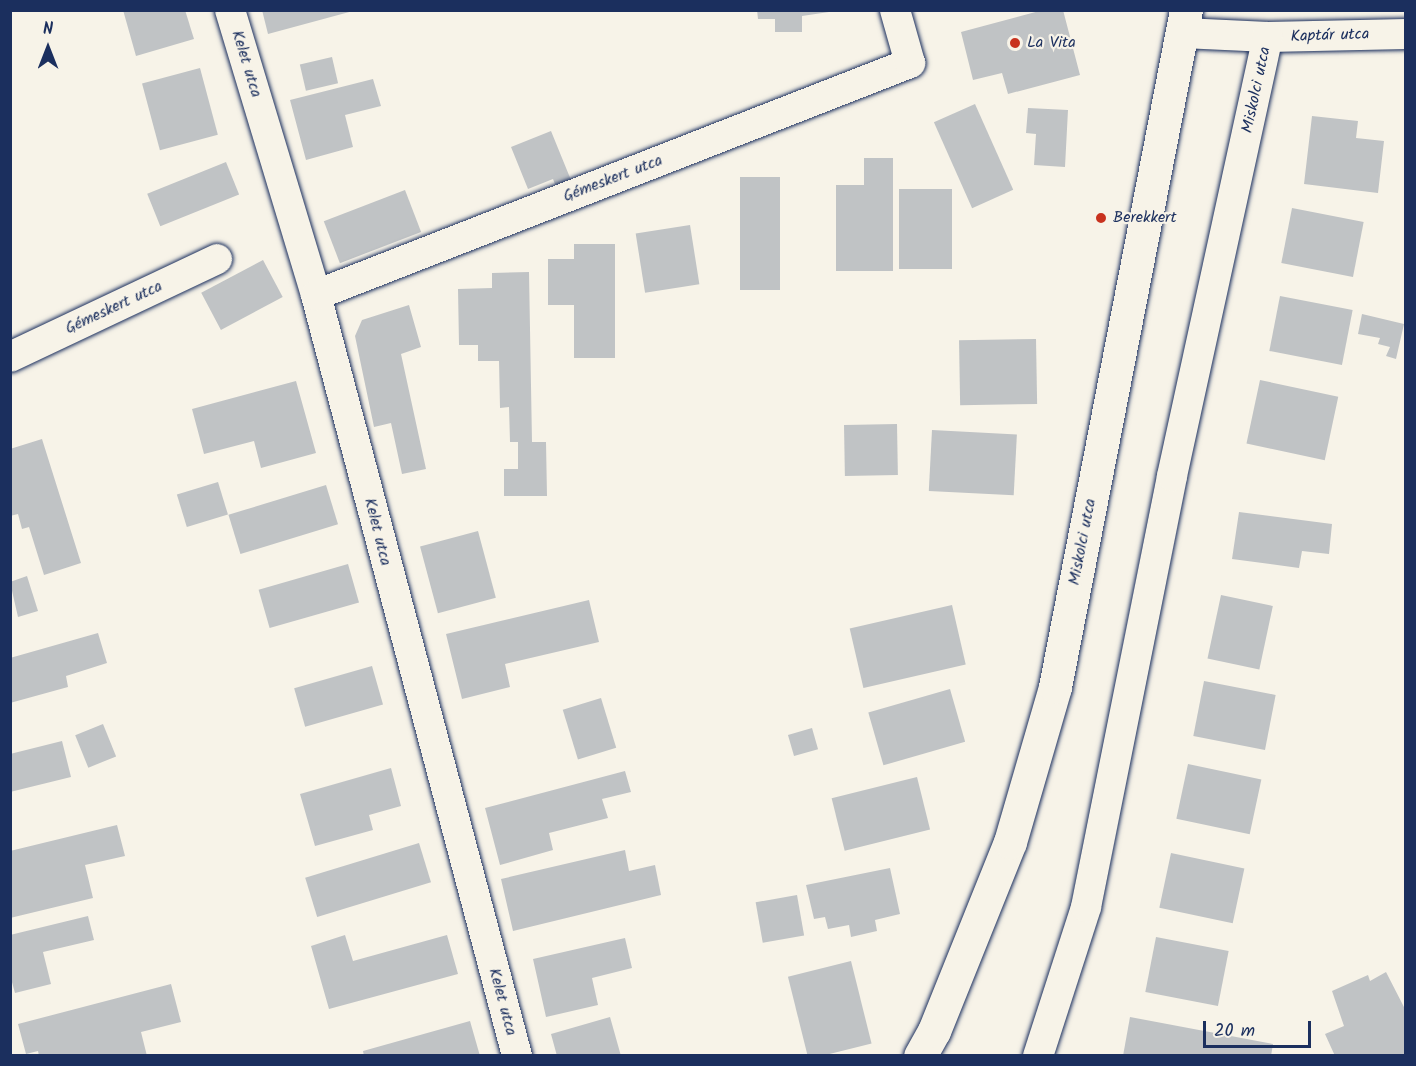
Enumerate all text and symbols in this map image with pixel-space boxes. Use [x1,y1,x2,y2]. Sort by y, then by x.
text: N [43,17,53,42]
north arrow [18,18,78,78]
street label: Kaptár utca [1290,25,1370,47]
street label: Kelet utca [227,28,265,100]
place label: La Vita [1027,33,1076,53]
marker: La Vita [1008,36,1022,50]
street label: Miskolci utca [1238,45,1276,135]
street label: Gémeskert utca [561,151,665,207]
place label: Berekkert [1113,208,1177,228]
marker: Berekkert [1094,211,1108,225]
street label: Gémeskert utca [63,277,165,339]
street label: Kelet utca [359,496,395,568]
street label: Miskolci utca [1065,497,1101,587]
street label: Kelet utca [484,966,520,1038]
scale bar [1206,1009,1314,1047]
text: 20 m [1214,1017,1255,1046]

